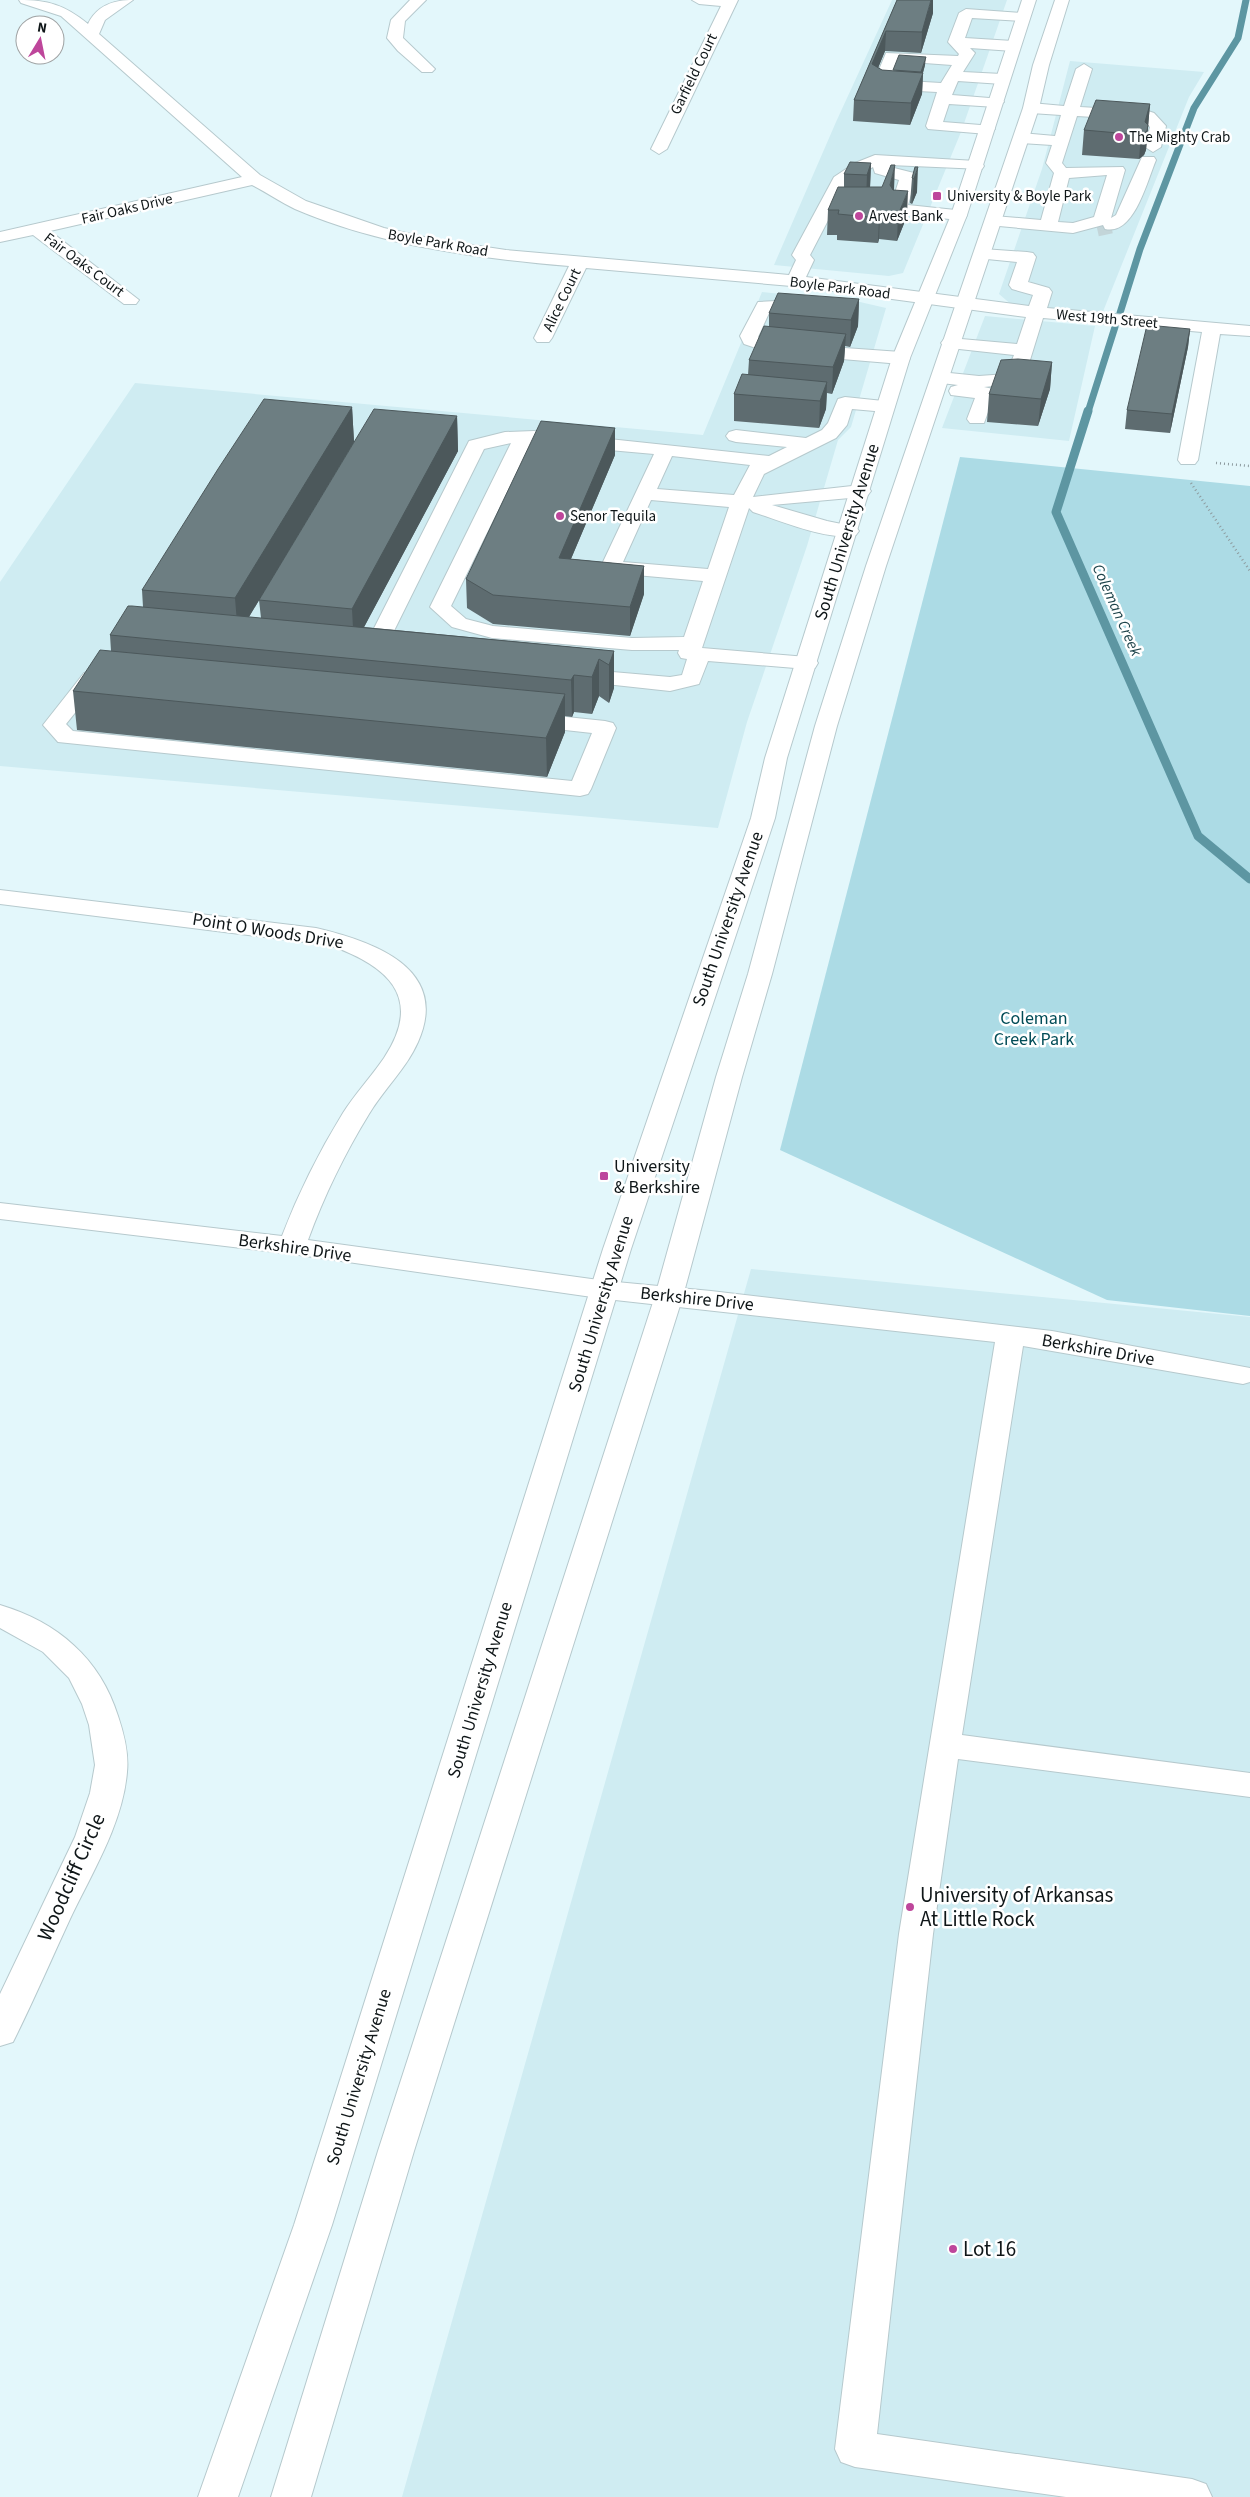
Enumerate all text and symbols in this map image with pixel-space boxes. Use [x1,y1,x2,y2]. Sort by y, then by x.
north arrow [15,15,65,65]
text: N [36,18,48,39]
street label: Garfield Court [665,30,723,118]
place label: The Mighty Crab [1129,127,1230,148]
marker: The Mighty Crab [1113,131,1125,143]
place label: University & Boyle Park [947,186,1092,207]
street label: Fair Oaks Drive [79,188,175,230]
marker: University & Boyle Park [931,190,943,202]
place label: Arvest Bank [869,206,944,227]
marker: Arvest Bank [853,210,865,222]
street label: Boyle Park Road [386,224,490,262]
street label: Fair Oaks Court [39,228,129,302]
street label: Alice Court [538,265,586,335]
street label: Boyle Park Road [788,271,892,305]
street label: West 19th Street [1055,304,1159,334]
street label: South University Avenue [808,441,886,623]
place label: Senor Tequila [570,506,656,527]
marker: Senor Tequila [554,510,566,522]
water label: Coleman Creek [1087,560,1147,660]
street label: South University Avenue [686,828,770,1010]
street label: Point O Woods Drive [191,907,345,955]
park label: Coleman Creek Park [994,1006,1074,1052]
place label: University & Berkshire [614,1154,700,1200]
marker: University & Berkshire [598,1170,610,1182]
street label: South University Avenue [562,1213,640,1395]
street label: Berkshire Drive [237,1228,353,1268]
street label: Berkshire Drive [639,1281,755,1317]
street label: Berkshire Drive [1040,1328,1156,1372]
street label: South University Avenue [441,1599,519,1781]
street label: Woodcliff Circle [29,1808,113,1946]
place label: University of Arkansas At Little Rock [920,1880,1114,1934]
marker: University of Arkansas At Little Rock [904,1901,916,1913]
street label: South University Avenue [320,1986,398,2168]
place label: Lot 16 [963,2234,1016,2264]
marker: Lot 16 [947,2243,959,2255]

